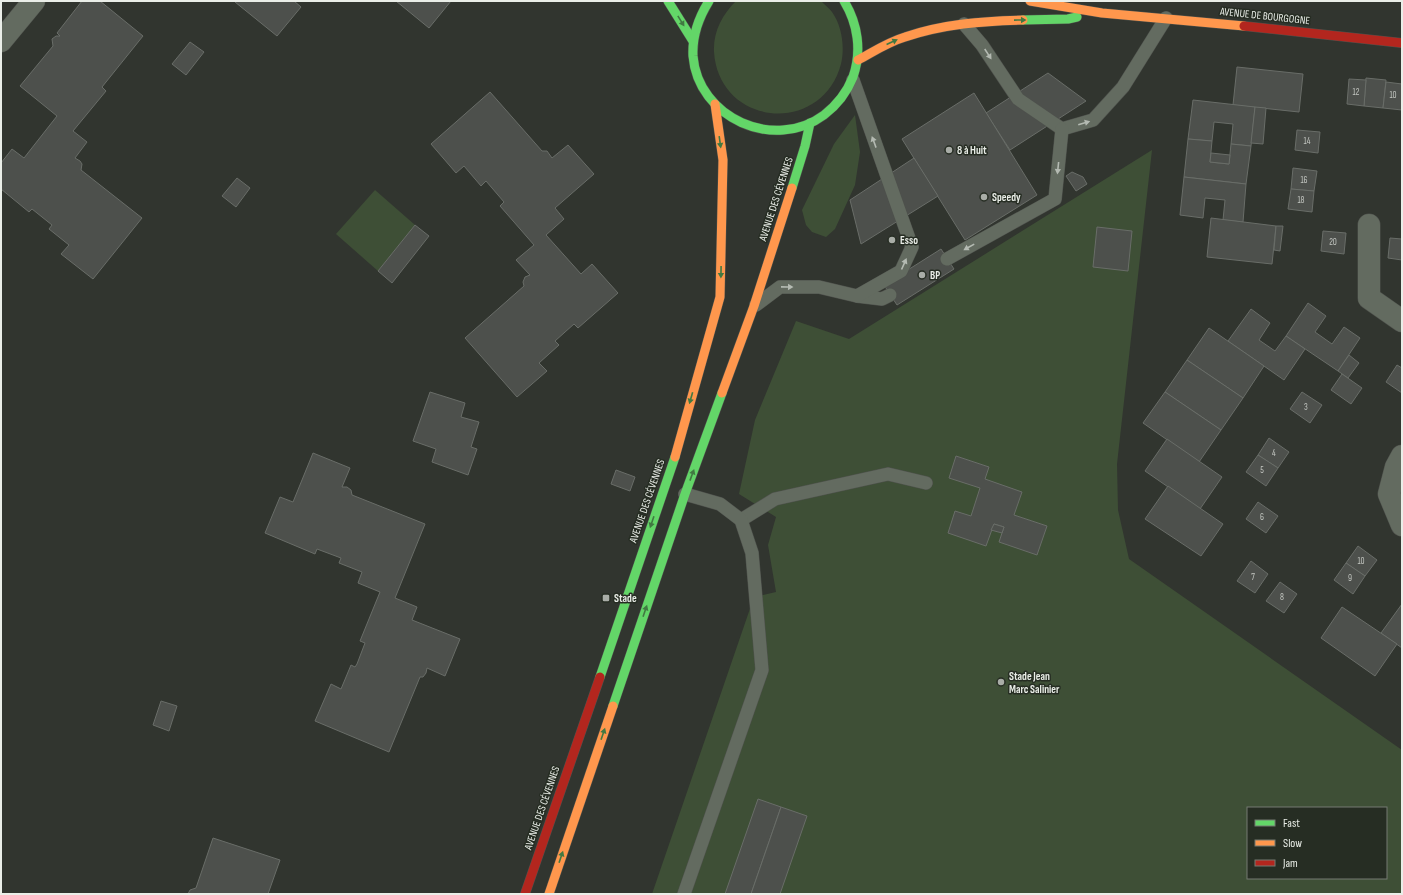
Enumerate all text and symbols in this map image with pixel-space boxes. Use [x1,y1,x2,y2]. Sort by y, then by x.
street label: AVENUE DE BOURGOGNE [1218,5,1311,27]
one-way arrow [677,15,684,27]
one-way arrow [1014,17,1027,23]
one-way arrow [887,39,898,45]
one-way arrow [984,49,992,59]
house number: 12 [1353,87,1360,98]
house number: 10 [1389,90,1397,101]
one-way arrow [1078,120,1090,126]
one-way arrow [871,135,877,147]
one-way arrow [717,136,723,149]
house number: 14 [1304,136,1311,147]
place label: 8 à Huit [957,144,987,157]
marker: 8 à Huit [944,145,954,155]
street label: AVENUE DES CÉVENNES [756,155,796,244]
one-way arrow [1055,162,1062,174]
house number: 16 [1300,175,1308,186]
place label: Speedy [992,191,1021,204]
marker: Speedy [979,192,989,202]
house number: 18 [1297,195,1305,206]
place label: Esso [900,234,918,247]
marker: Esso [887,235,897,245]
house number: 20 [1329,237,1337,248]
one-way arrow [963,244,975,250]
one-way arrow [901,258,907,269]
one-way arrow [718,266,724,279]
place label: BP [930,269,940,282]
marker: BP [917,270,927,280]
one-way arrow [781,284,794,290]
one-way arrow [688,392,694,404]
house number: 3 [1304,402,1308,413]
house number: 4 [1272,448,1276,459]
street label: AVENUE DES CÉVENNES [626,457,667,545]
house number: 5 [1260,465,1264,476]
one-way arrow [689,468,695,480]
house number: 6 [1260,512,1264,523]
one-way arrow [649,517,655,529]
house number: 10 [1357,556,1365,567]
house number: 7 [1251,572,1255,583]
house number: 9 [1348,573,1352,584]
place label: Stade [614,592,637,605]
house number: 8 [1280,592,1284,603]
marker: Stade [601,593,611,603]
one-way arrow [642,605,648,617]
place label: Stade Jean Marc Salinier [1009,670,1060,696]
marker: Stade Jean Marc Salinier [996,677,1006,687]
one-way arrow [600,728,606,740]
street label: AVENUE DES CÉVENNES [521,764,562,852]
legend [1247,807,1387,879]
text: Fast [1283,816,1300,831]
text: Slow [1283,836,1302,851]
one-way arrow [558,851,564,863]
text: Jam [1282,856,1298,871]

